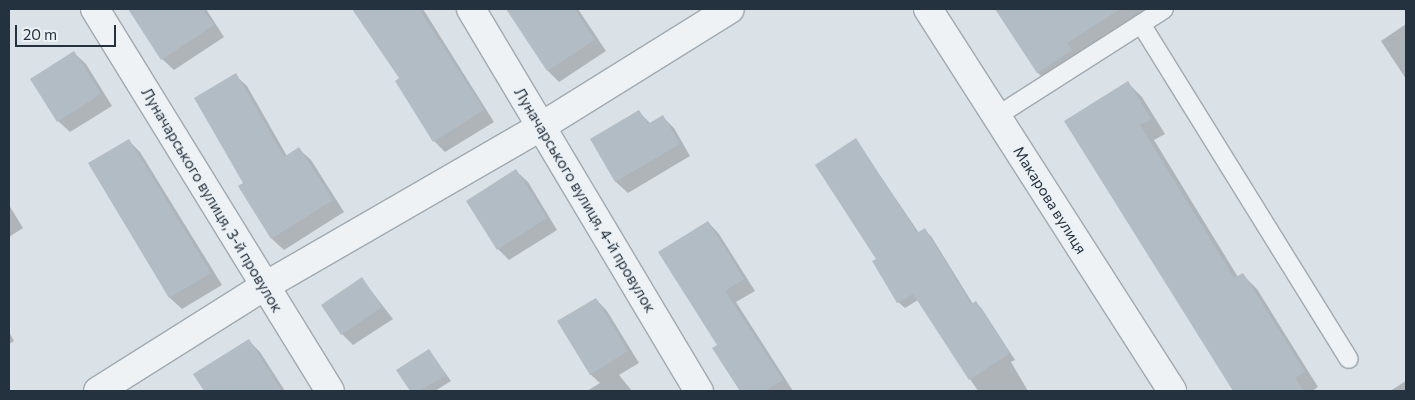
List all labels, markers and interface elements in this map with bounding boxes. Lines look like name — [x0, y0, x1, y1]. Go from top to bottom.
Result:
scale bar — [18, 15, 119, 47]
text: 20 m — [23, 25, 57, 43]
street label: Луначарського вулиця, 3-й провулок — [138, 84, 286, 316]
street label: Луначарського вулиця, 4-й провулок — [511, 84, 659, 316]
street label: Макарова вулиця — [1010, 143, 1090, 257]

